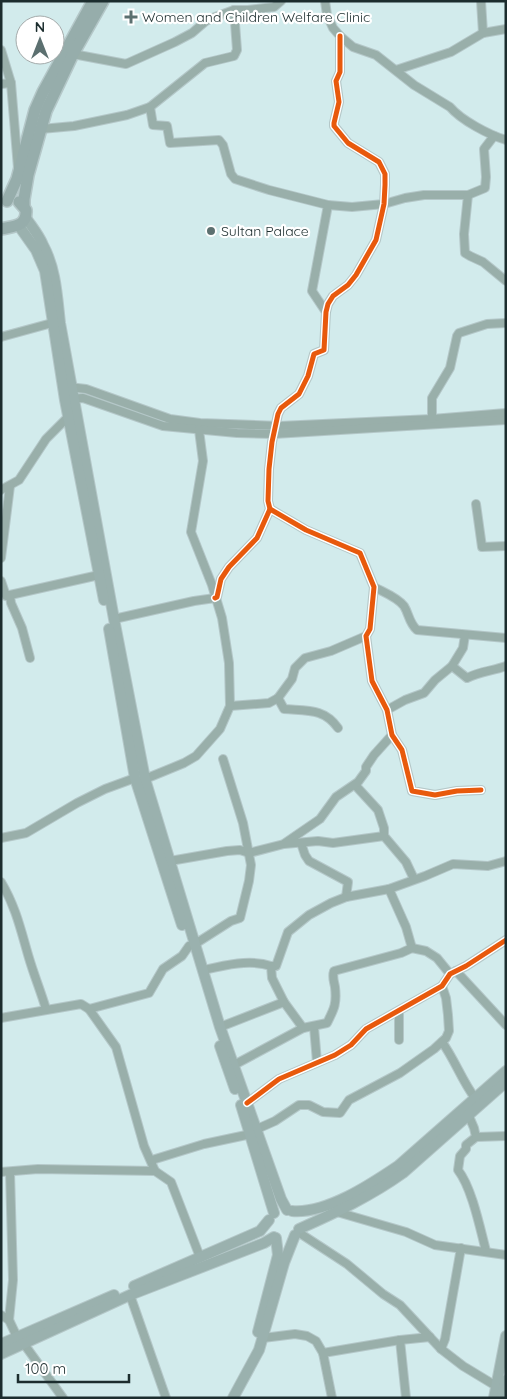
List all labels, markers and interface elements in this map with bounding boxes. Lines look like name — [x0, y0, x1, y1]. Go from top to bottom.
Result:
place label: Women and Children Welfare Clinic — [142, 8, 370, 26]
marker: Women and Children Welfare Clinic — [124, 10, 138, 24]
north arrow — [15, 15, 65, 65]
text: N — [35, 18, 45, 36]
place label: Sultan Palace — [221, 222, 309, 240]
marker: Sultan Palace — [205, 225, 217, 237]
scale bar — [18, 1352, 129, 1384]
text: 100 m — [25, 1359, 66, 1378]

